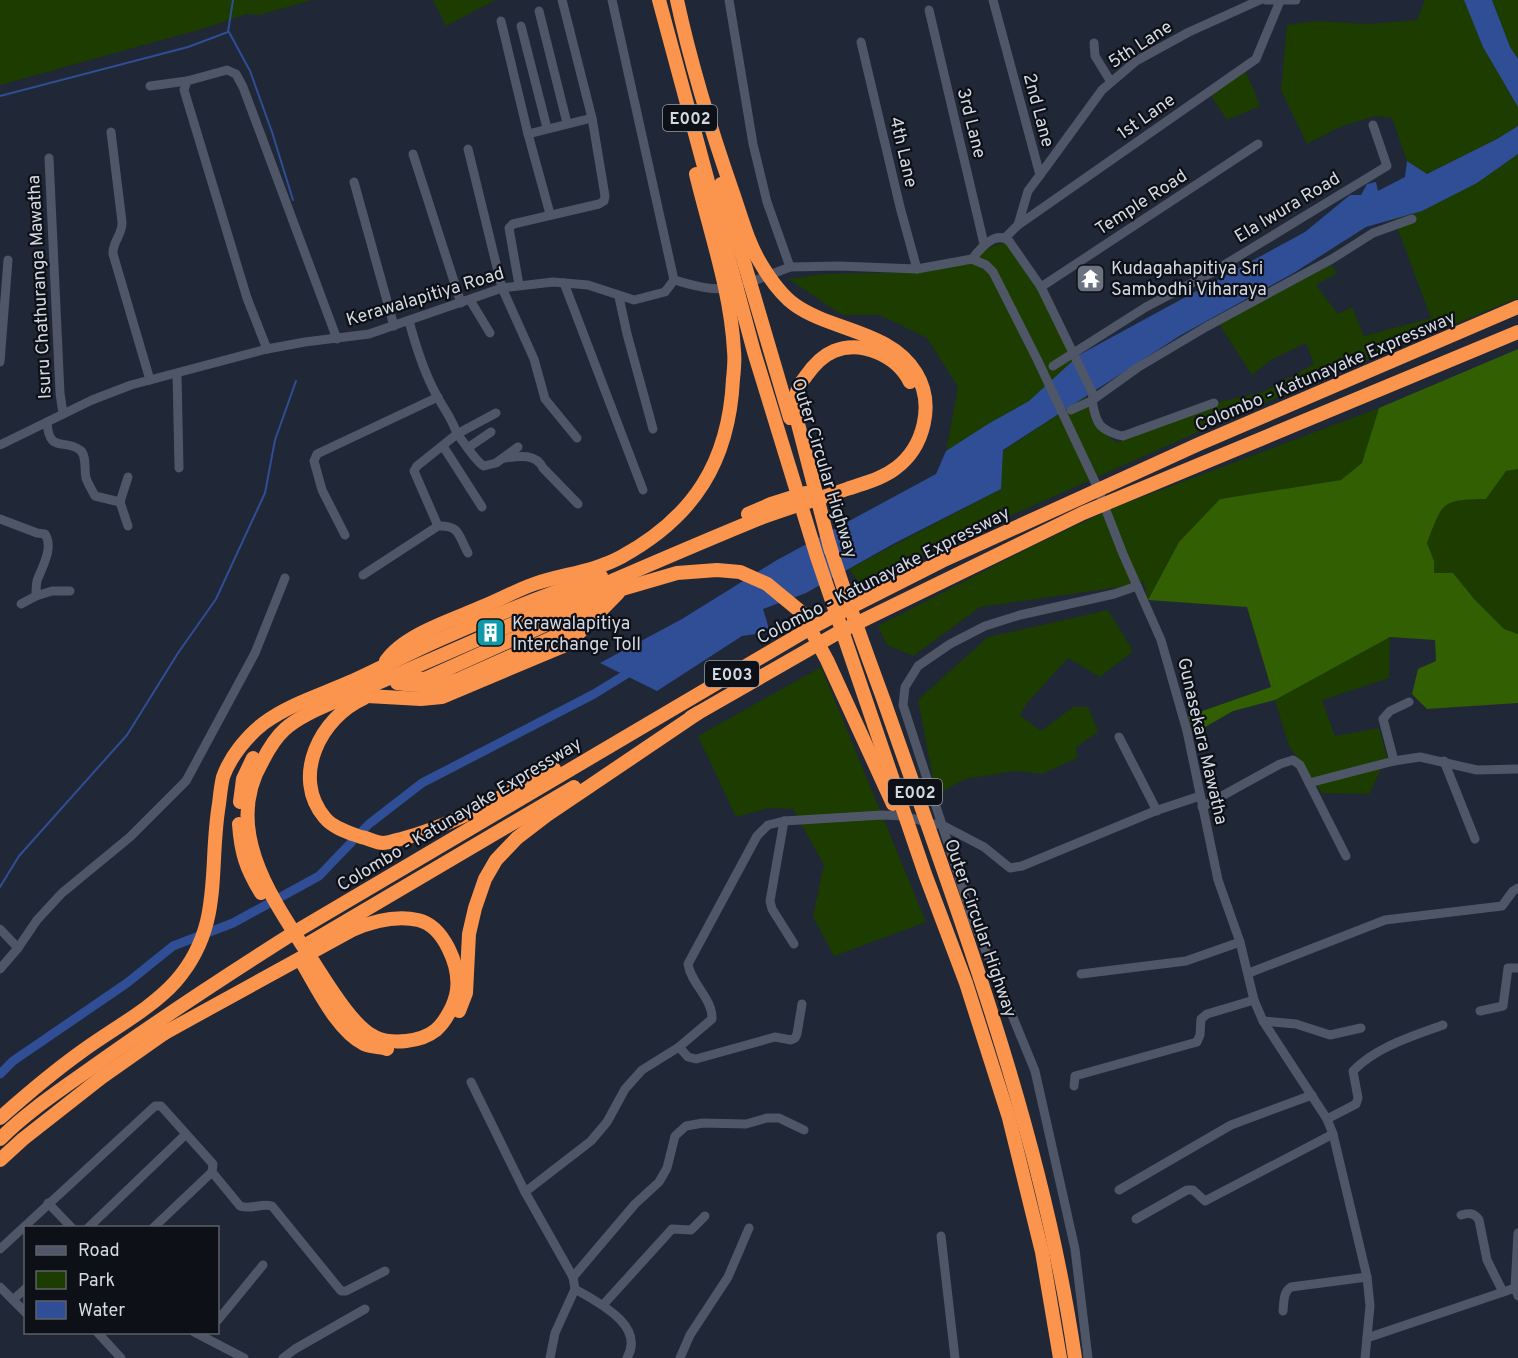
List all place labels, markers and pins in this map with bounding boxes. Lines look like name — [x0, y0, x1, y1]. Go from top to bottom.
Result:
place label: Kudagahapitiya Sri Sambodhi Viharaya — [1111, 258, 1267, 302]
temple icon: Kudagahapitiya Sri Sambodhi Viharaya — [1074, 262, 1106, 294]
place label: Kerawalapitiya Interchange Toll — [512, 613, 641, 657]
building icon: Kerawalapitiya Interchange Toll — [475, 617, 507, 649]

